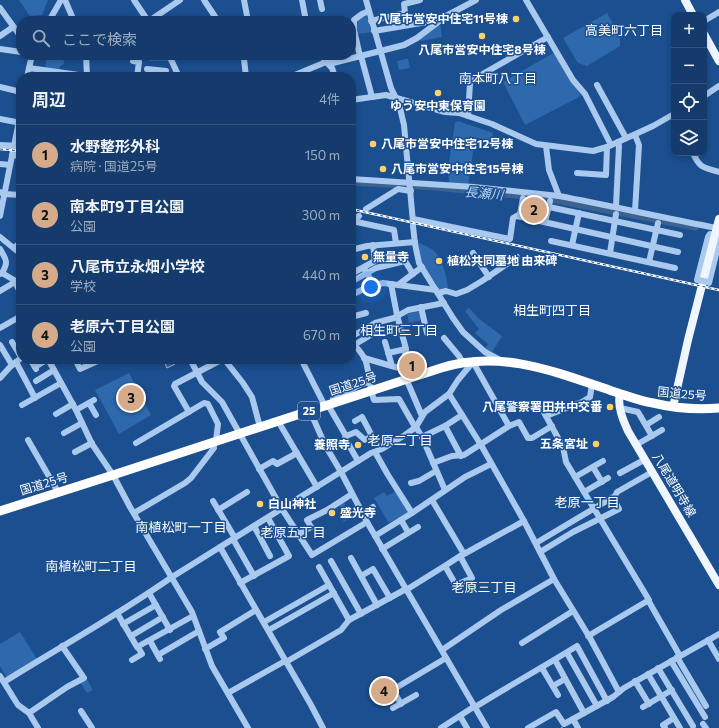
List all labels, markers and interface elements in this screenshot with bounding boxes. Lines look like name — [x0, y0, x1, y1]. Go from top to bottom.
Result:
place label: 八尾市営安中住宅11号棟 — [377, 11, 508, 25]
map controls — [671, 12, 707, 156]
button: + — [671, 12, 707, 48]
marker: 八尾市営安中住宅11号棟 — [511, 14, 521, 24]
search box — [16, 16, 356, 60]
district label: 高美町六丁目 — [585, 22, 663, 38]
icon: search — [30, 27, 52, 49]
text: ここで検索 — [62, 30, 137, 48]
marker: 八尾市営安中住宅8号棟 — [477, 31, 487, 41]
place label: 八尾市営安中住宅8号棟 — [418, 42, 546, 56]
button: − — [671, 48, 707, 84]
district label: 南本町八丁目 — [459, 70, 537, 86]
button: locate — [671, 84, 707, 120]
marker: ゆう安中東保育園 — [433, 88, 443, 98]
text: 周辺 — [32, 89, 66, 110]
text: 4件 — [319, 91, 340, 107]
place label: ゆう安中東保育園 — [390, 98, 486, 112]
button: layers — [671, 120, 707, 156]
place label: 八尾市営安中住宅12号棟 — [381, 136, 513, 150]
text: 水野整形外科 — [70, 137, 160, 155]
marker: 八尾市営安中住宅12号棟 — [368, 139, 378, 149]
text: 1 — [42, 147, 48, 163]
text: 150 m — [305, 147, 340, 163]
text: 病院 · 国道25号 — [70, 158, 158, 174]
place label: 八尾市営安中住宅15号棟 — [391, 161, 523, 175]
marker: 八尾市営安中住宅15号棟 — [378, 164, 388, 174]
water label: 長瀬川 — [464, 183, 506, 203]
pin: 2 — [521, 195, 547, 225]
text: 南本町9丁目公園 — [70, 197, 184, 215]
text: 2 — [41, 207, 49, 223]
text: 300 m — [302, 207, 340, 223]
text: 公園 — [70, 218, 96, 234]
place label: 無量寺 — [373, 249, 409, 263]
marker: 無量寺 — [360, 252, 370, 262]
place label: 植松共同墓地 由来碑 — [447, 253, 557, 267]
marker: 植松共同墓地 由来碑 — [434, 256, 444, 266]
text: 八尾市立永畑小学校 — [70, 257, 205, 275]
text: 3 — [41, 267, 49, 283]
text: 440 m — [302, 267, 340, 283]
your location — [361, 277, 381, 297]
text: 学校 — [70, 278, 96, 294]
district label: 相生町四丁目 — [513, 302, 591, 318]
text: 老原六丁目公園 — [70, 317, 175, 335]
district label: 相生町三丁目 — [360, 322, 438, 338]
text: 4 — [41, 327, 49, 343]
text: 670 m — [303, 327, 340, 343]
text: 公園 — [70, 338, 96, 354]
pin: 1 — [399, 351, 425, 381]
street label: 国道25号 — [327, 369, 378, 397]
pin: 3 — [118, 383, 144, 413]
street label: 国道25号 — [657, 384, 707, 402]
place label: 八尾警察署田井中交番 — [482, 399, 603, 413]
road number: 25 — [298, 402, 320, 420]
marker: 八尾警察署田井中交番 — [605, 402, 615, 412]
district label: 老原二丁目 — [367, 432, 433, 448]
place label: 五条宮址 — [540, 436, 588, 450]
place label: 養照寺 — [314, 437, 350, 451]
marker: 五条宮址 — [591, 439, 601, 449]
marker: 養照寺 — [353, 440, 363, 450]
street label: 八尾道明寺線 — [650, 450, 699, 519]
street label: 国道25号 — [18, 469, 69, 497]
district label: 老原一丁目 — [554, 494, 620, 510]
place label: 白山神社 — [268, 496, 316, 510]
marker: 白山神社 — [255, 499, 265, 509]
place label: 盛光寺 — [340, 505, 376, 519]
marker: 盛光寺 — [327, 508, 337, 518]
district label: 南植松町一丁目 — [135, 519, 227, 535]
district label: 老原五丁目 — [260, 524, 326, 540]
district label: 南植松町二丁目 — [45, 558, 137, 574]
district label: 老原三丁目 — [451, 579, 517, 595]
pin: 4 — [371, 676, 397, 706]

